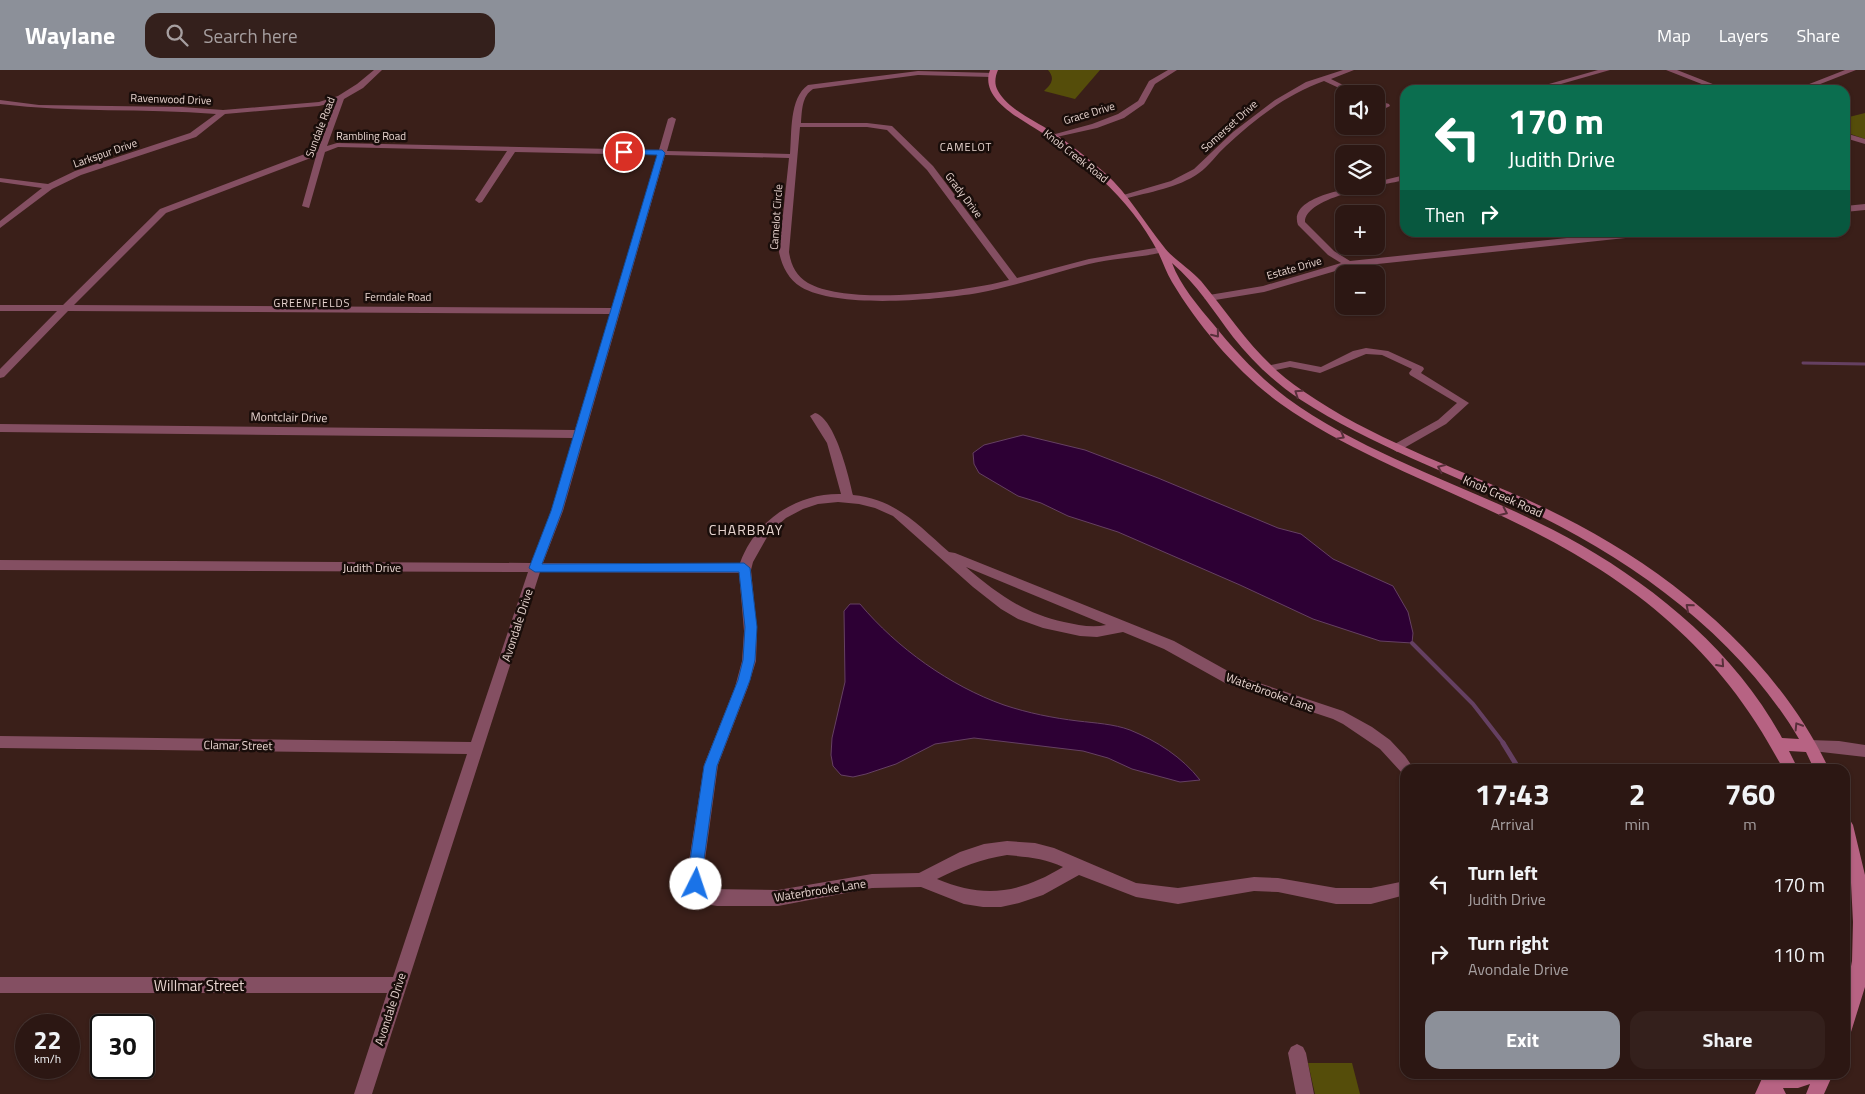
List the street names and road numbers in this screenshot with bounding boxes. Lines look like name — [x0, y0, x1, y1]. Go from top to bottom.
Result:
street label: Ravenwood Drive — [130, 90, 212, 108]
street label: Sundale Road — [301, 94, 339, 159]
street label: Somerset Drive — [1197, 96, 1261, 156]
street label: Grace Drive — [1061, 97, 1117, 128]
street label: Knob Creek Road — [1040, 126, 1112, 187]
street label: Rambling Road — [336, 128, 406, 144]
street label: Larkspur Drive — [71, 134, 140, 171]
street label: Grady Drive — [941, 169, 987, 222]
street label: Camelot Circle — [766, 183, 786, 250]
street label: Estate Drive — [1265, 252, 1324, 283]
street label: Ferndale Road — [365, 289, 431, 305]
street label: Montclair Drive — [251, 407, 327, 427]
street label: Knob Creek Road — [1460, 470, 1546, 522]
street label: Judith Drive — [343, 558, 401, 577]
street label: Avondale Drive — [496, 586, 538, 664]
street label: Waterbrooke Lane — [1223, 667, 1317, 717]
street label: Clamar Street — [203, 735, 273, 755]
street label: Waterbrooke Lane — [773, 873, 867, 907]
street label: Avondale Drive — [369, 970, 411, 1048]
street label: Willmar Street — [154, 974, 245, 997]

